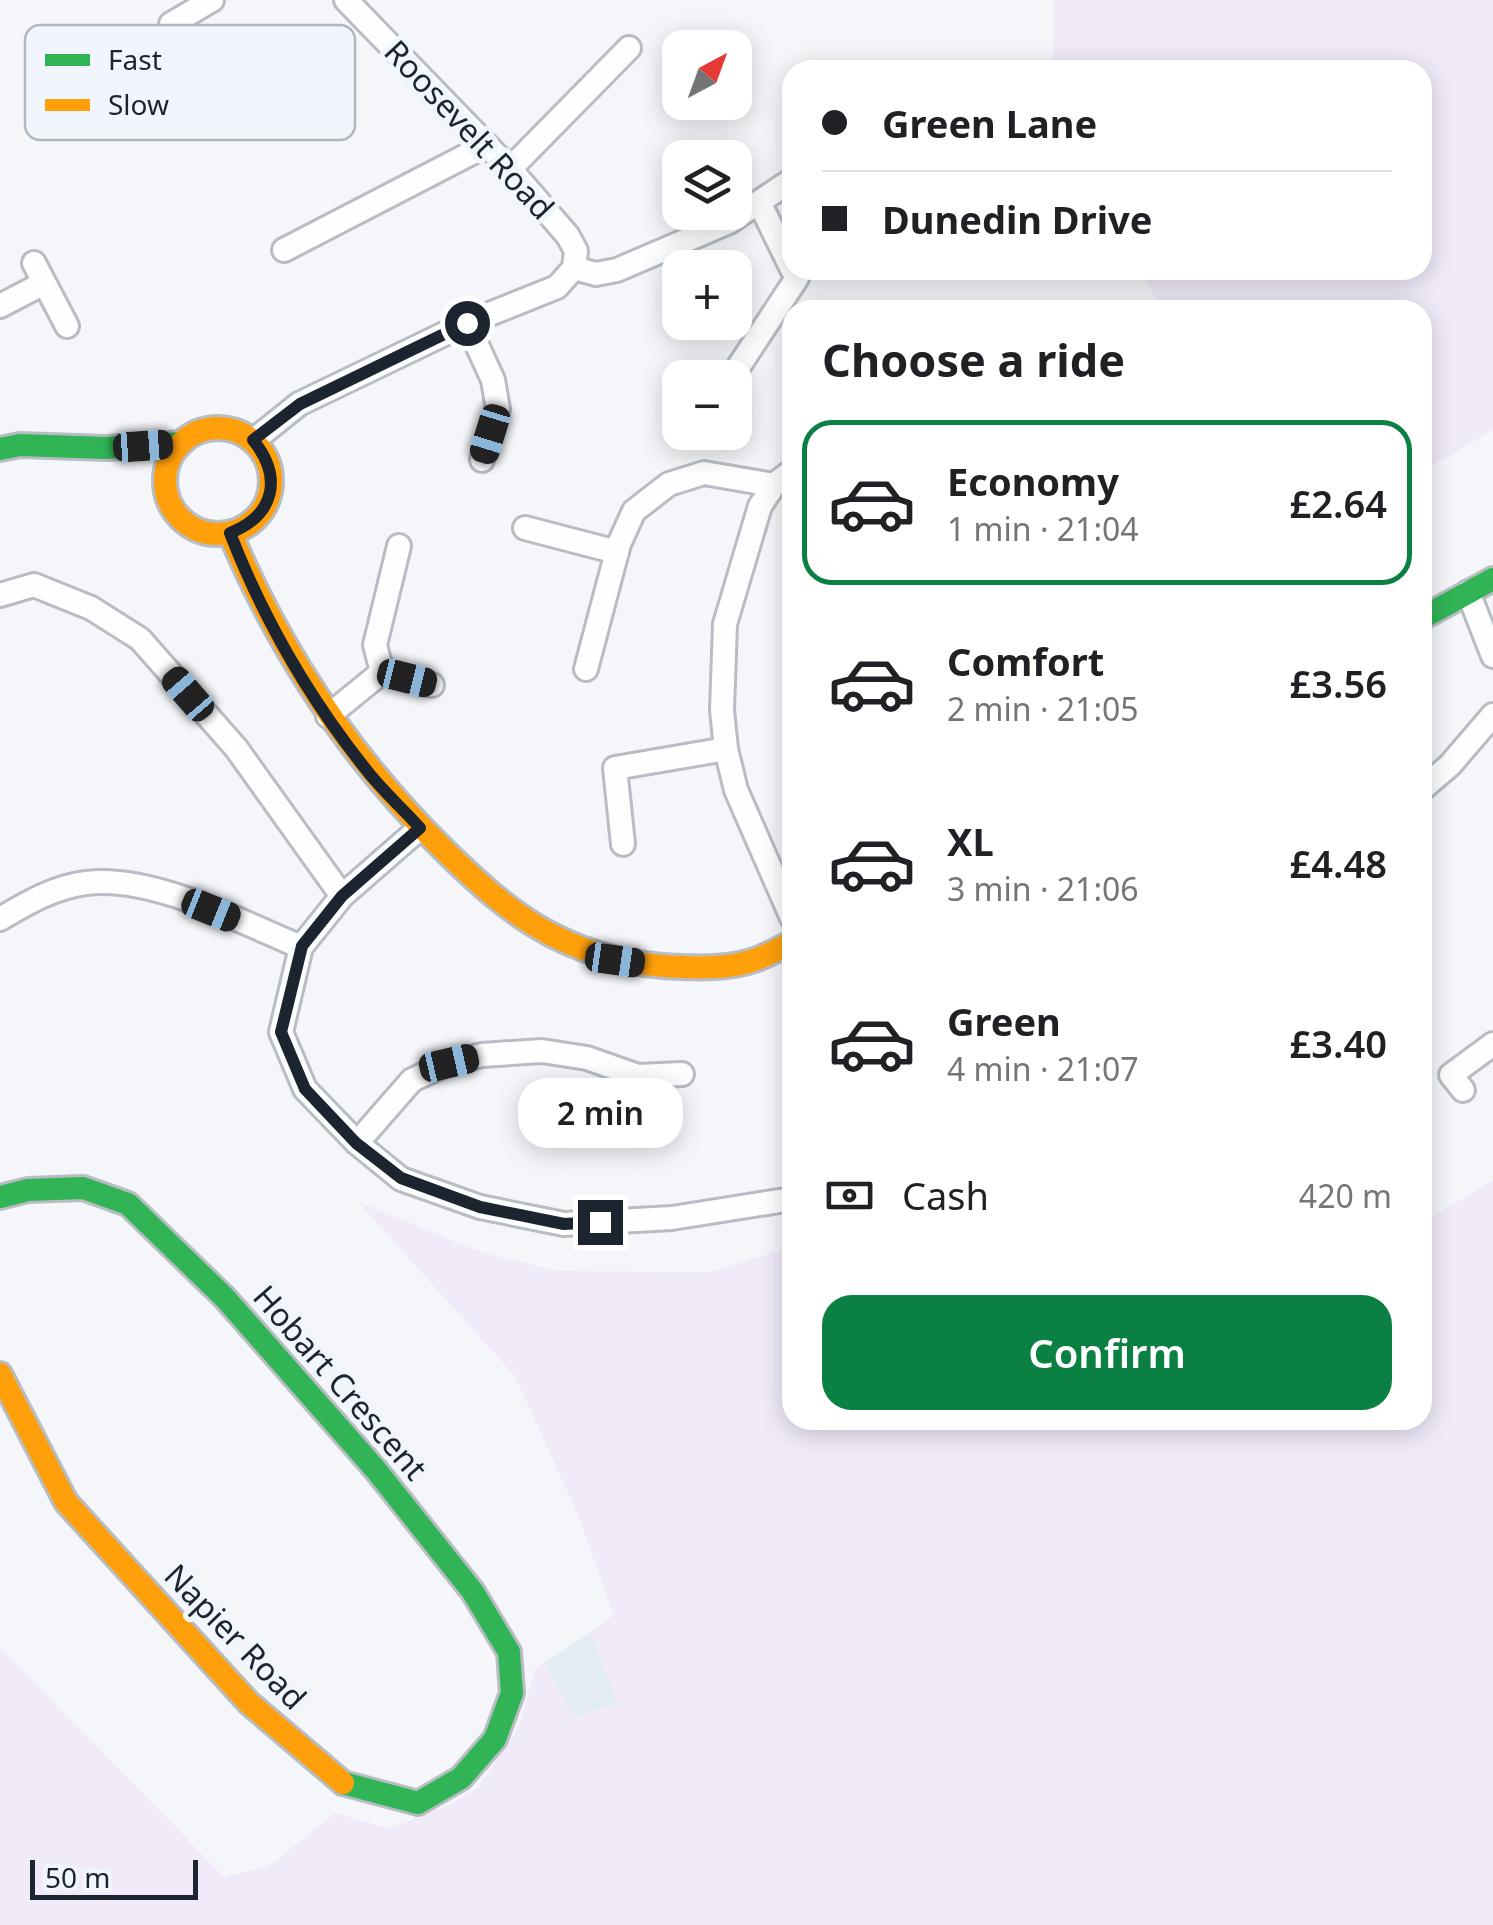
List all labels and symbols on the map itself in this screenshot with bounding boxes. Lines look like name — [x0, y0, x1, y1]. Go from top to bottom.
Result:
legend — [25, 25, 355, 140]
street label: Roosevelt Road — [376, 30, 564, 228]
north arrow — [662, 30, 752, 120]
text: Fast — [108, 40, 162, 78]
text: Slow — [108, 85, 169, 123]
route start — [445, 301, 490, 346]
car — [467, 401, 513, 467]
car — [112, 429, 174, 463]
car — [374, 656, 440, 700]
car — [157, 662, 219, 726]
car — [178, 885, 244, 935]
car — [583, 941, 647, 979]
car — [416, 1042, 482, 1084]
callout: 2 min — [518, 1077, 682, 1147]
route end — [578, 1200, 623, 1245]
street label: Hobart Crescent — [244, 1276, 438, 1488]
street label: Napier Road — [156, 1554, 316, 1718]
scale bar — [30, 1855, 198, 1900]

